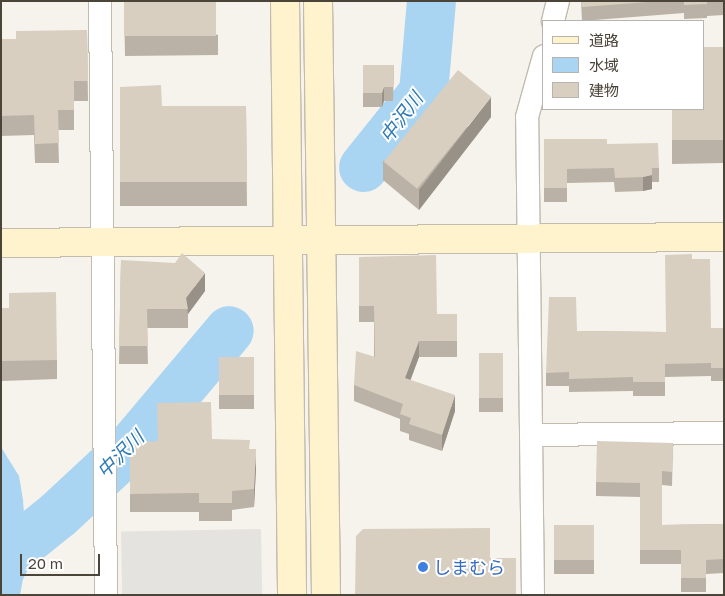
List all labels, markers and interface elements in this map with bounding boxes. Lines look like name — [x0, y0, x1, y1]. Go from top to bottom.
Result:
legend — [542, 20, 705, 110]
text: 道路 — [589, 31, 619, 49]
text: 水域 — [589, 56, 619, 74]
text: 建物 — [589, 81, 619, 99]
water label: 中沢川 — [375, 87, 427, 147]
water label: 中沢川 — [92, 426, 148, 482]
scale bar — [22, 544, 102, 576]
text: 20 m — [28, 554, 63, 572]
place label: しまむら — [433, 556, 505, 578]
marker: しまむら — [417, 561, 429, 573]

